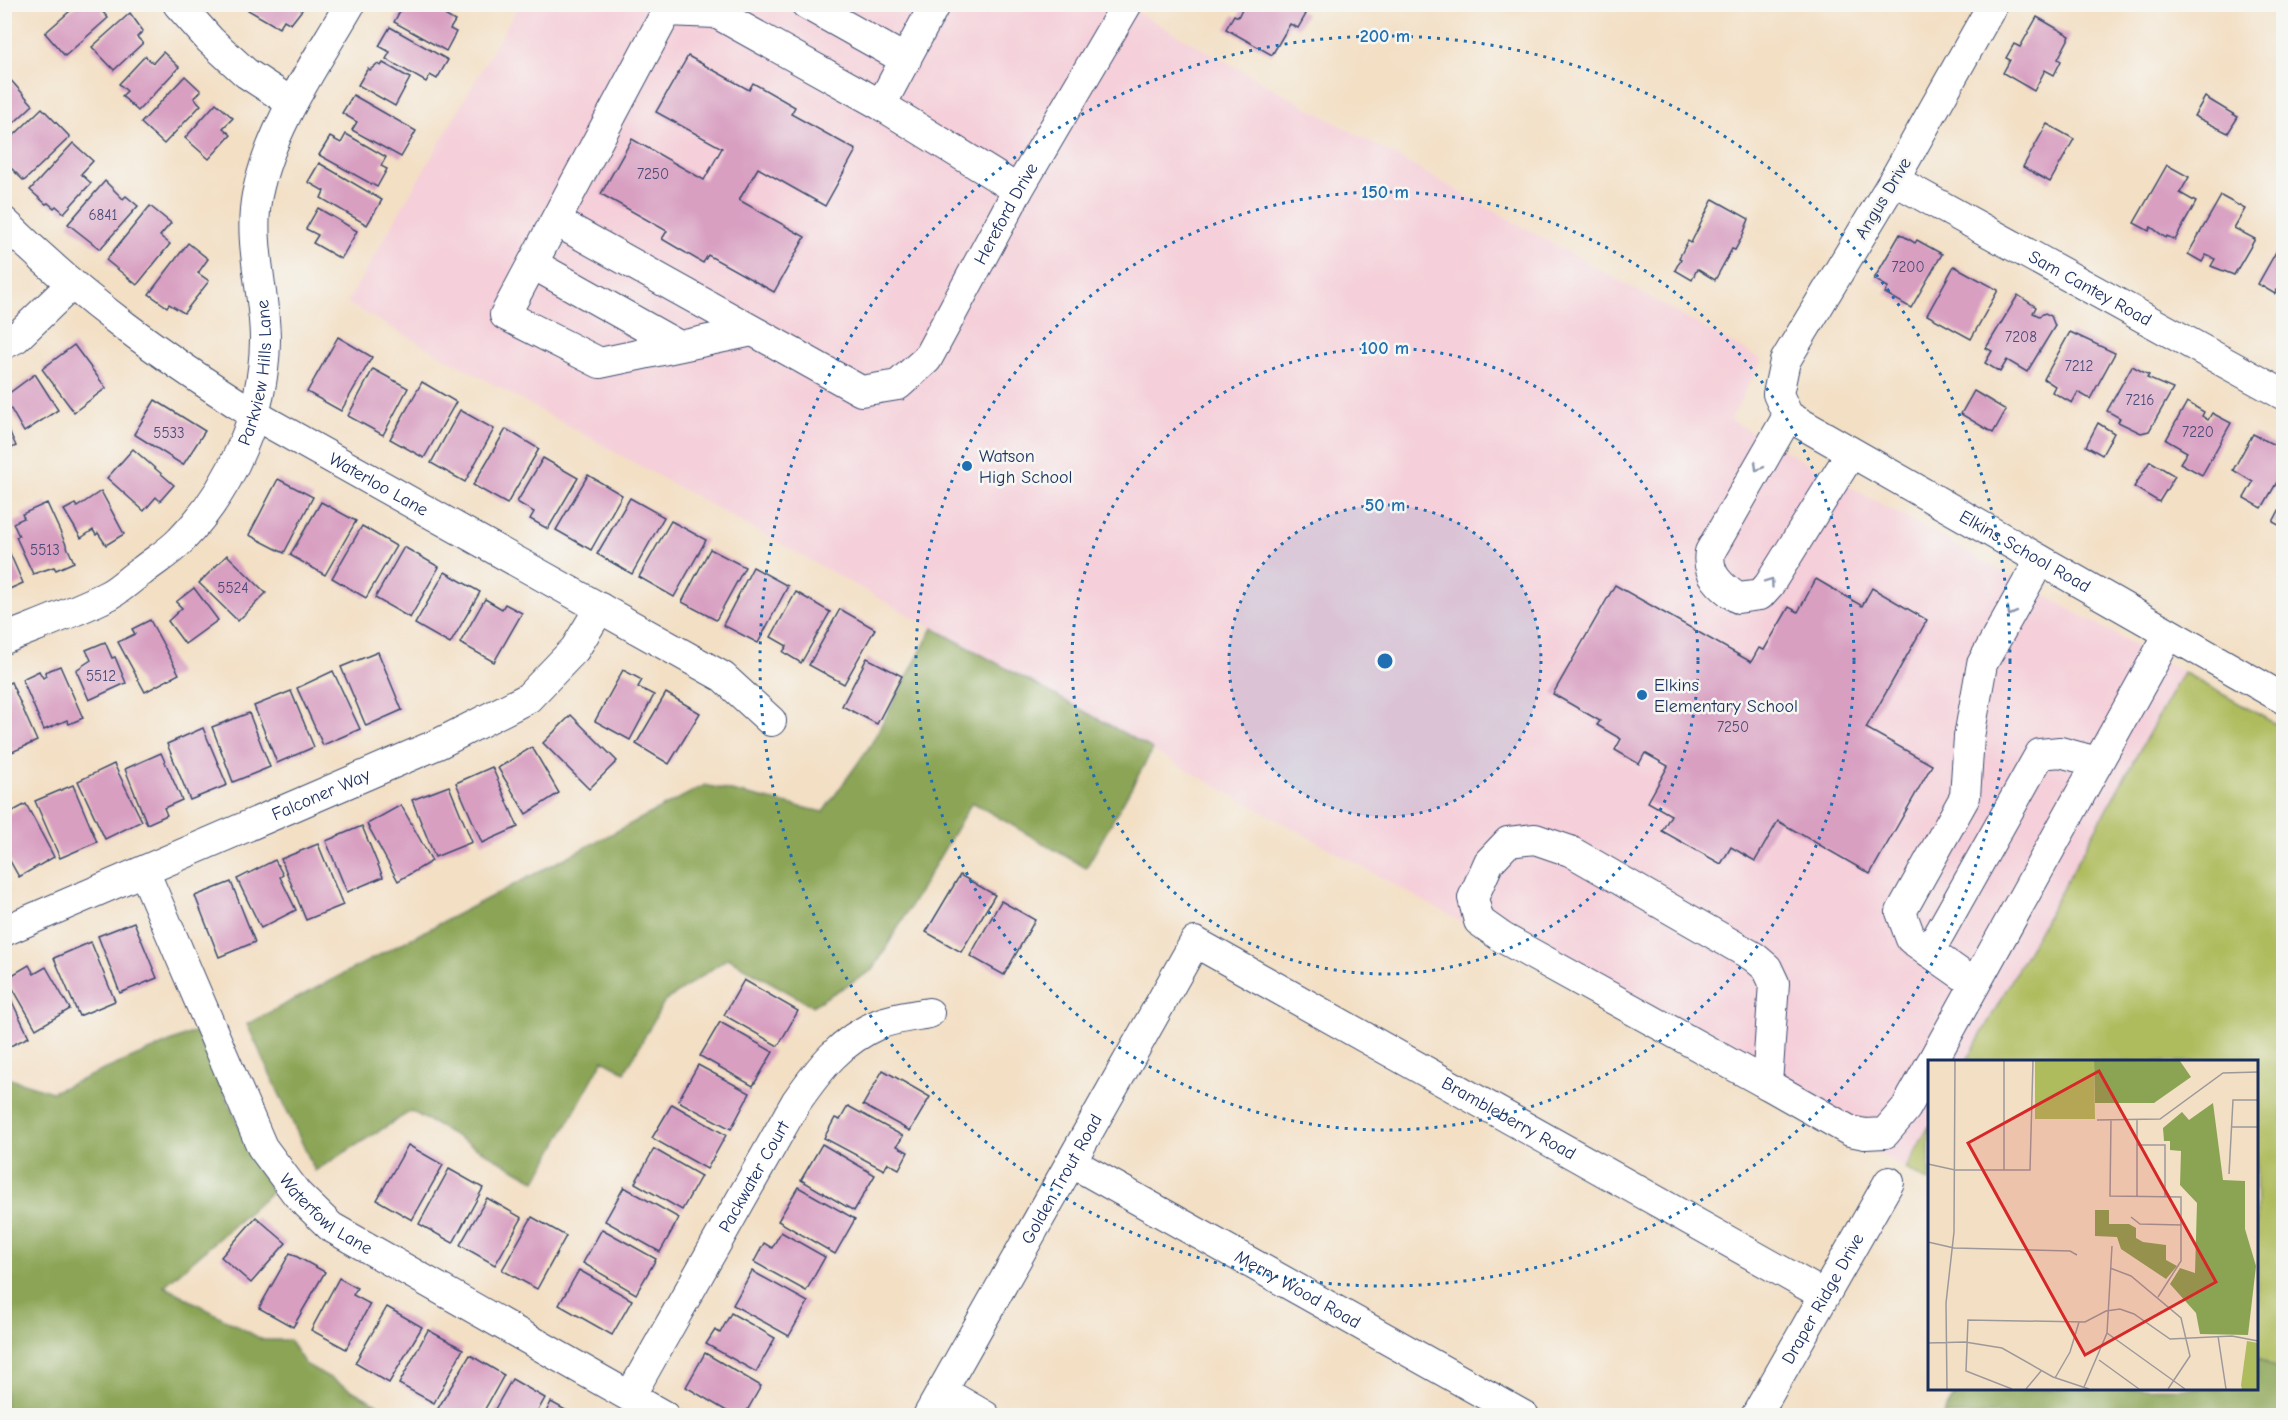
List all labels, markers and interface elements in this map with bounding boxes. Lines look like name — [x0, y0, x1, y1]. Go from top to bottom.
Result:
text: 200 m — [1360, 26, 1410, 47]
street label: Angus Drive — [1851, 154, 1916, 243]
street label: Hereford Drive — [970, 159, 1043, 268]
house number: 7250 — [637, 165, 669, 183]
text: 150 m — [1361, 182, 1409, 203]
house number: 6841 — [88, 206, 118, 224]
street label: Sam Cantey Road — [2025, 246, 2155, 331]
house number: 7200 — [1891, 258, 1925, 276]
street label: Parkview Hills Lane — [234, 299, 276, 448]
house number: 7208 — [2005, 328, 2037, 346]
text: 100 m — [1361, 338, 1409, 359]
house number: 7212 — [2065, 357, 2093, 375]
house number: 7216 — [2125, 391, 2155, 409]
house number: 7220 — [2182, 423, 2214, 441]
house number: 5533 — [153, 424, 185, 442]
place label: Watson High School — [979, 446, 1073, 488]
street label: Waterloo Lane — [325, 449, 432, 521]
marker: Watson High School — [960, 459, 974, 473]
one-way arrow — [1754, 461, 1765, 471]
text: 50 m — [1365, 495, 1405, 516]
street label: Elkins School Road — [1956, 506, 2094, 597]
house number: 5513 — [30, 541, 60, 559]
one-way arrow — [1763, 578, 1774, 589]
house number: 5524 — [217, 579, 249, 597]
one-way arrow — [2007, 605, 2018, 616]
centre of rings — [1375, 651, 1395, 671]
house number: 5512 — [86, 667, 116, 685]
place label: Elkins Elementary School — [1654, 675, 1798, 717]
marker: Elkins Elementary School — [1635, 688, 1649, 702]
house number: 7250 — [1717, 718, 1749, 736]
street label: Falconer Way — [269, 764, 374, 825]
inset map — [1928, 1060, 2258, 1390]
street label: Brambleberry Road — [1438, 1073, 1580, 1165]
street label: Golden Trout Road — [1017, 1111, 1107, 1248]
street label: Packwater Court — [715, 1117, 795, 1236]
street label: Waterfowl Lane — [274, 1170, 376, 1259]
street label: Draper Ridge Drive — [1778, 1230, 1869, 1368]
street label: Merry Wood Road — [1231, 1246, 1364, 1333]

